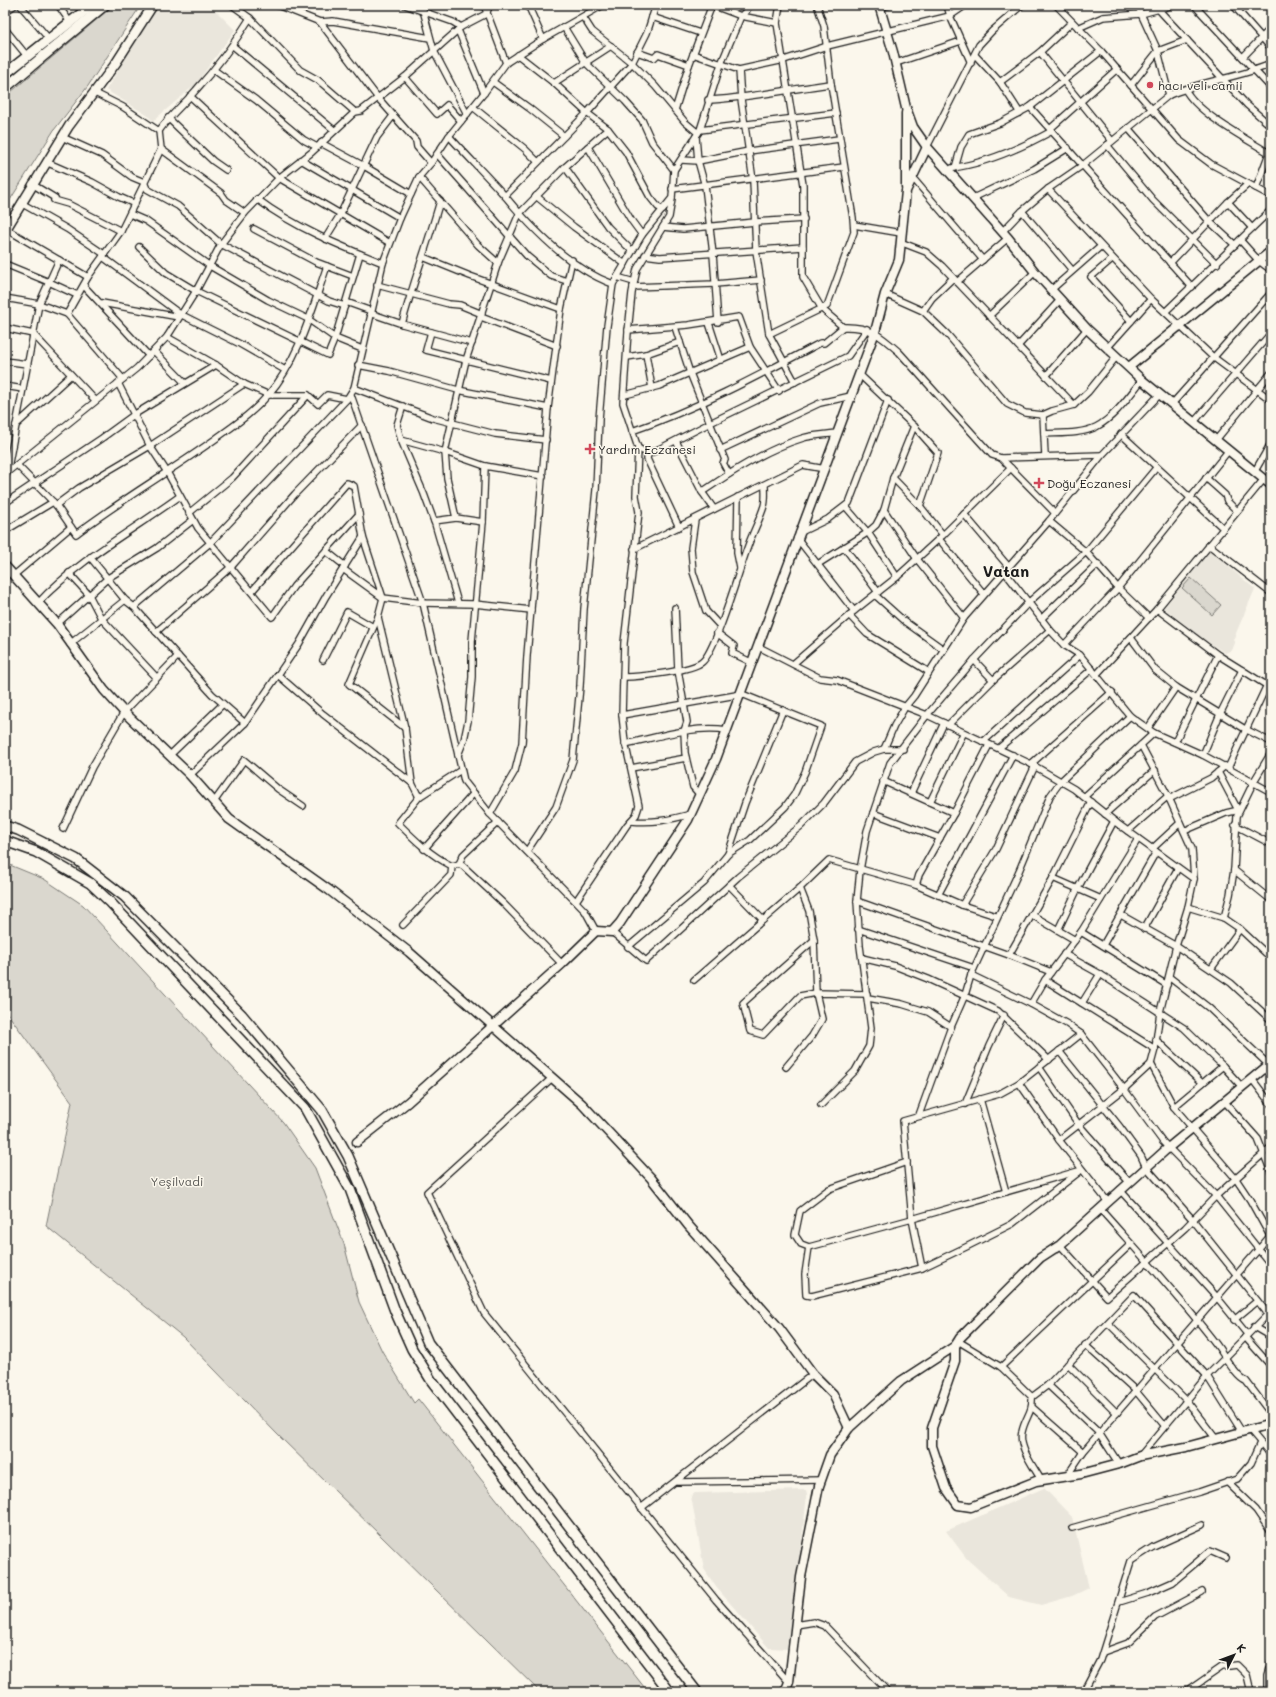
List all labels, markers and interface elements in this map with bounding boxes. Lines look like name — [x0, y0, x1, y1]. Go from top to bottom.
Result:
place label: hacı veli camii — [1158, 77, 1243, 93]
marker: hacı veli camii — [1145, 80, 1155, 90]
place label: Yardım Eczanesi — [598, 441, 696, 457]
marker: Yardım Eczanesi — [585, 444, 595, 454]
place label: Doğu Eczanesi — [1047, 475, 1131, 491]
marker: Doğu Eczanesi — [1034, 478, 1044, 488]
district label: Vatan — [983, 560, 1029, 581]
park label: Yeşilvadi — [151, 1173, 203, 1189]
north arrow — [1214, 1635, 1254, 1675]
text: K — [1234, 1640, 1250, 1656]

